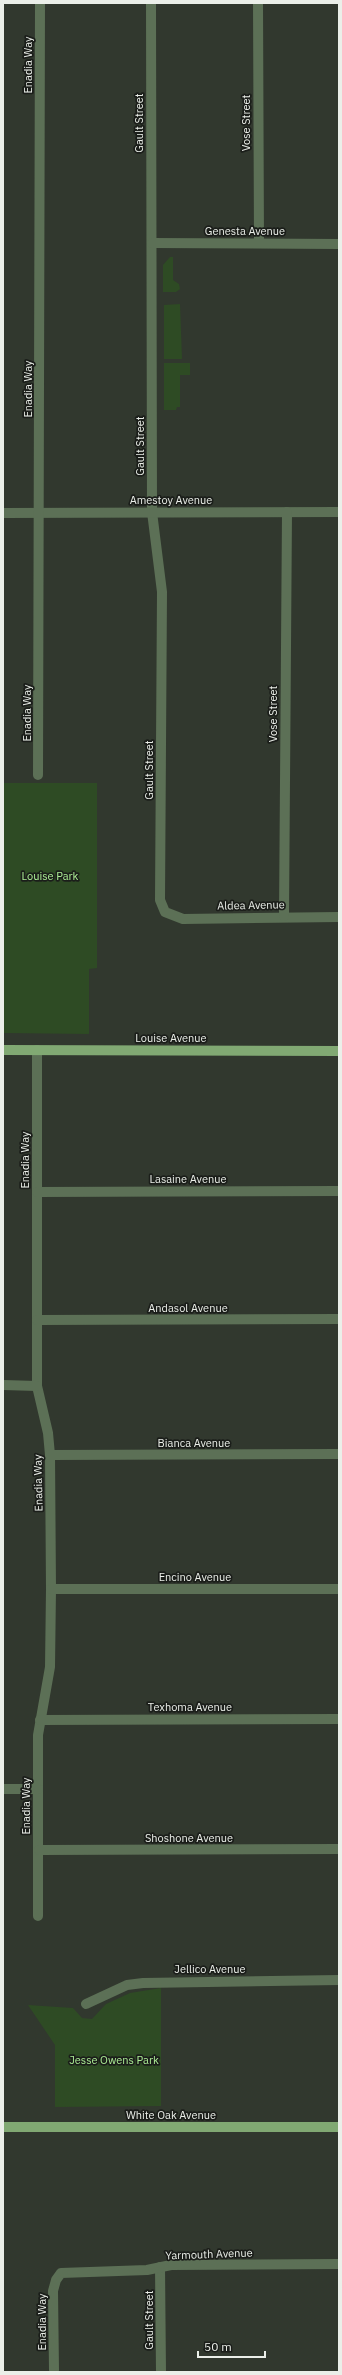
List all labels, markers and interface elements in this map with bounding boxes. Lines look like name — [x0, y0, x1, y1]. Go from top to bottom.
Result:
street label: Enadia Way — [21, 36, 35, 94]
street label: Gault Street — [132, 93, 146, 153]
street label: Vose Street — [239, 95, 253, 151]
street label: Genesta Avenue — [205, 224, 285, 238]
street label: Enadia Way — [21, 360, 35, 418]
street label: Gault Street — [133, 416, 147, 476]
street label: Amestoy Avenue — [130, 493, 212, 507]
street label: Enadia Way — [20, 684, 34, 742]
street label: Vose Street — [266, 686, 280, 742]
street label: Gault Street — [142, 740, 156, 800]
park label: Louise Park — [22, 869, 79, 883]
street label: Aldea Avenue — [217, 897, 285, 913]
street label: Louise Avenue — [135, 1031, 207, 1045]
street label: Enadia Way — [18, 1131, 32, 1189]
street label: Lasaine Avenue — [150, 1172, 226, 1186]
street label: Andasol Avenue — [148, 1301, 228, 1315]
street label: Bianca Avenue — [158, 1436, 230, 1450]
street label: Enadia Way — [30, 1454, 45, 1512]
street label: Encino Avenue — [159, 1570, 231, 1584]
street label: Texhoma Avenue — [148, 1700, 232, 1714]
street label: Enadia Way — [19, 1777, 33, 1835]
street label: Shoshone Avenue — [145, 1831, 233, 1845]
street label: Jellico Avenue — [174, 1962, 246, 1976]
park label: Jesse Owens Park — [69, 2053, 159, 2067]
street label: White Oak Avenue — [126, 2108, 216, 2122]
street label: Yarmouth Avenue — [165, 2245, 253, 2263]
street label: Gault Street — [142, 2290, 156, 2350]
street label: Enadia Way — [35, 2293, 49, 2351]
scale bar — [198, 2333, 265, 2359]
text: 50 m — [204, 2339, 232, 2354]

